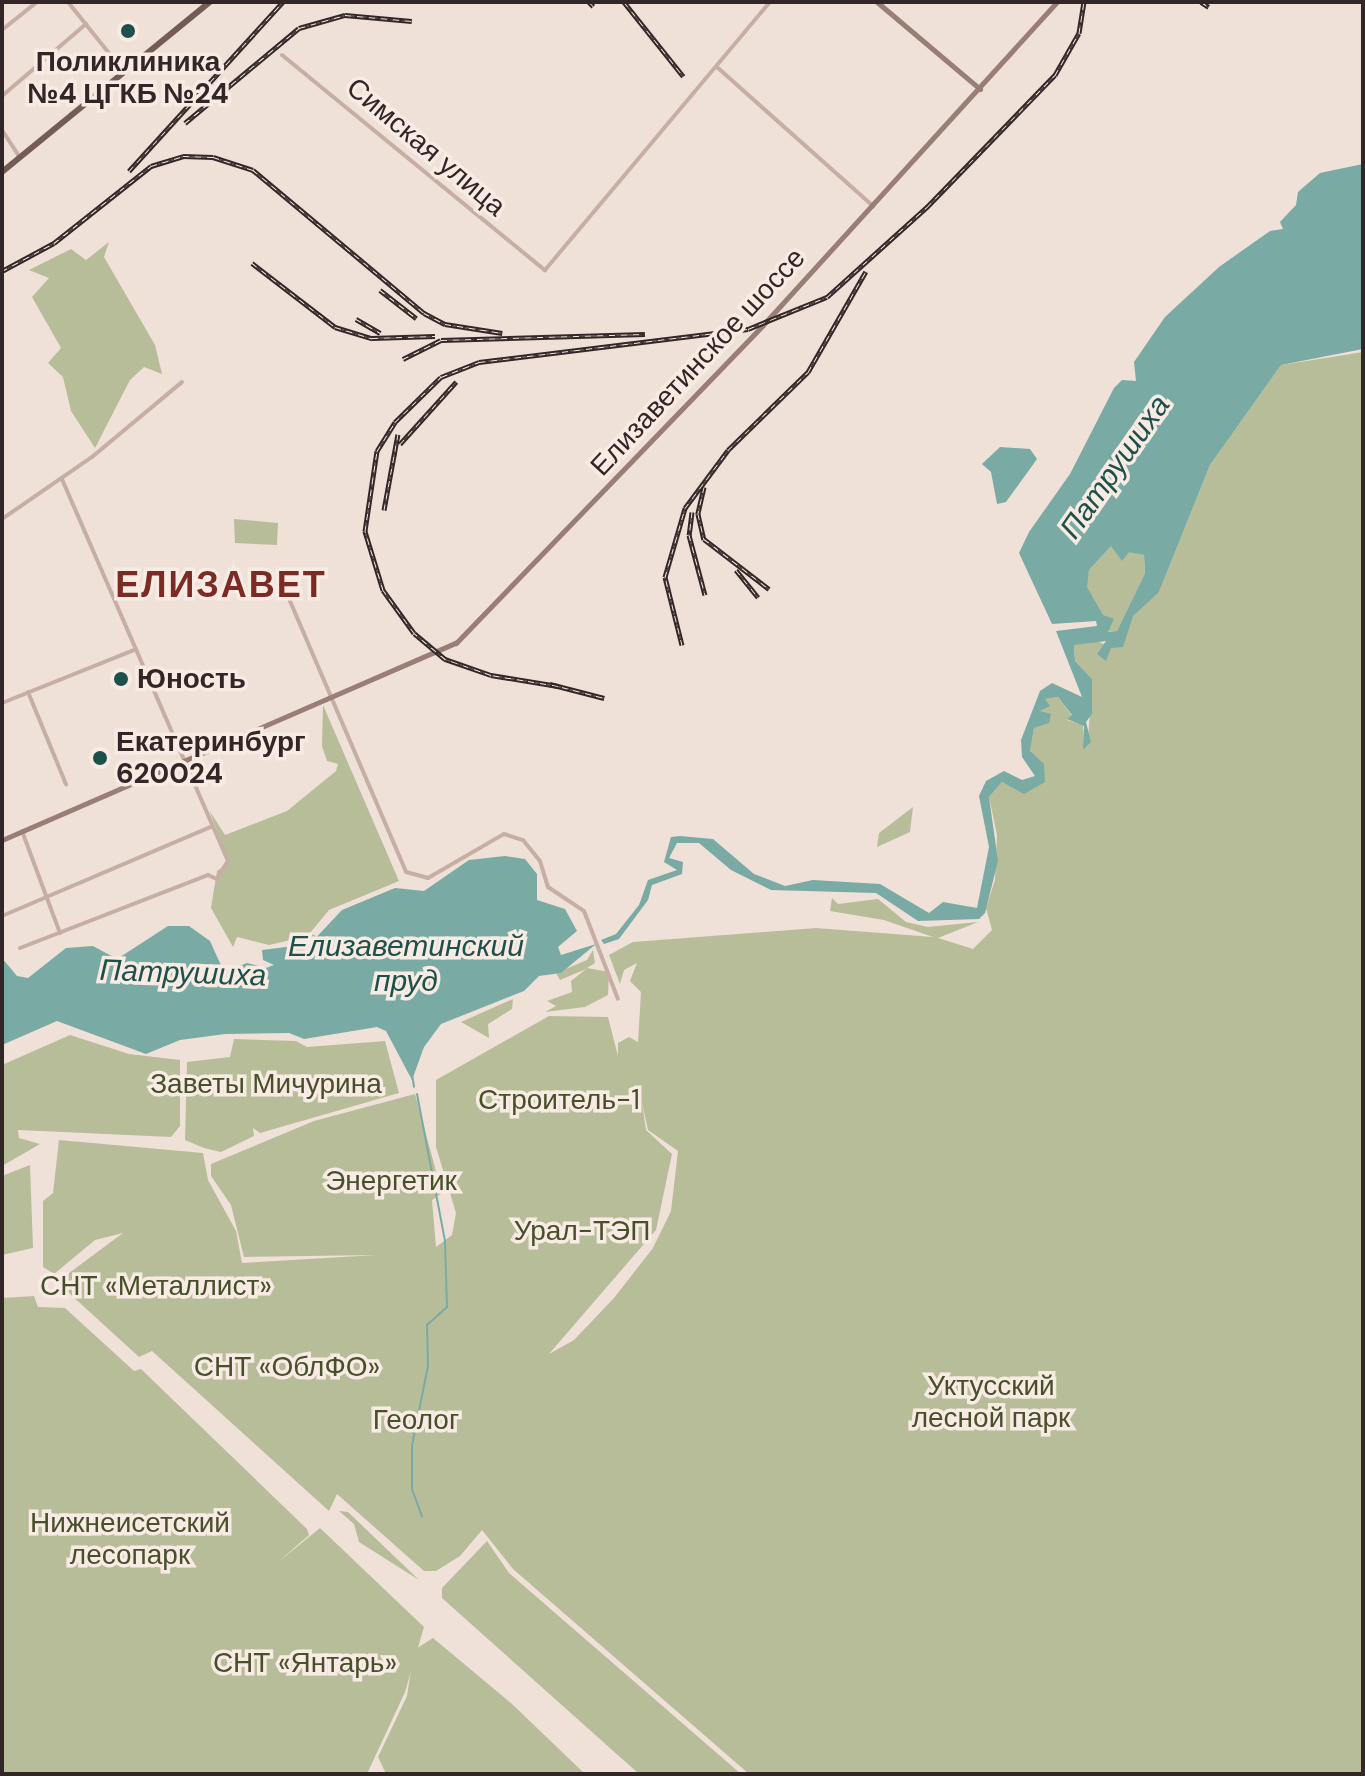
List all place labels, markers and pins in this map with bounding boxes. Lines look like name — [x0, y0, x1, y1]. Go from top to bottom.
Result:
marker: Поликлиника №4 ЦГКБ №24 — [117, 20, 139, 42]
place label: Поликлиника №4 ЦГКБ №24 — [27, 45, 229, 111]
place label: Юность — [137, 662, 246, 696]
marker: Юность — [112, 670, 130, 688]
place label: Екатеринбург 620024 — [116, 725, 306, 791]
marker: Екатеринбург 620024 — [91, 749, 109, 767]

